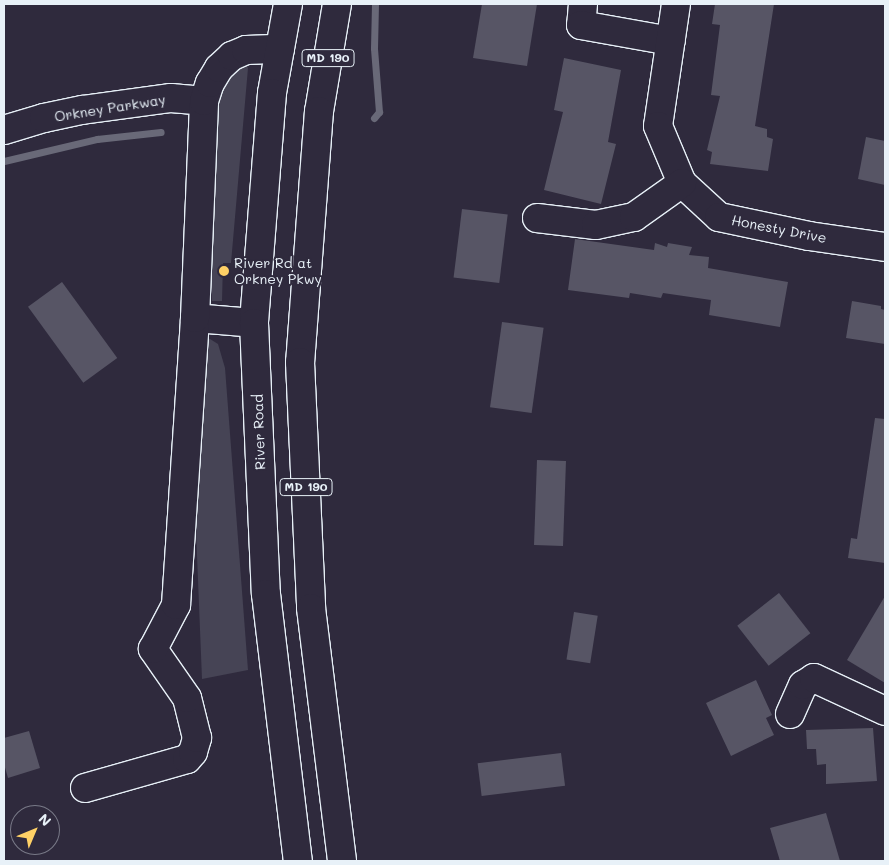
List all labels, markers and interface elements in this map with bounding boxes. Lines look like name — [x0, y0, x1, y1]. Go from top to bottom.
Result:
road number: MD 190 — [300, 48, 356, 68]
street label: Orkney Parkway — [53, 91, 167, 125]
street label: Honesty Drive — [730, 212, 828, 246]
place label: River Rd at Orkney Pkwy — [234, 255, 322, 288]
marker: River Rd at Orkney Pkwy — [218, 265, 230, 277]
street label: River Road — [249, 394, 269, 470]
road number: MD 190 — [278, 478, 334, 497]
north arrow — [10, 805, 60, 855]
text: N — [35, 809, 56, 830]

